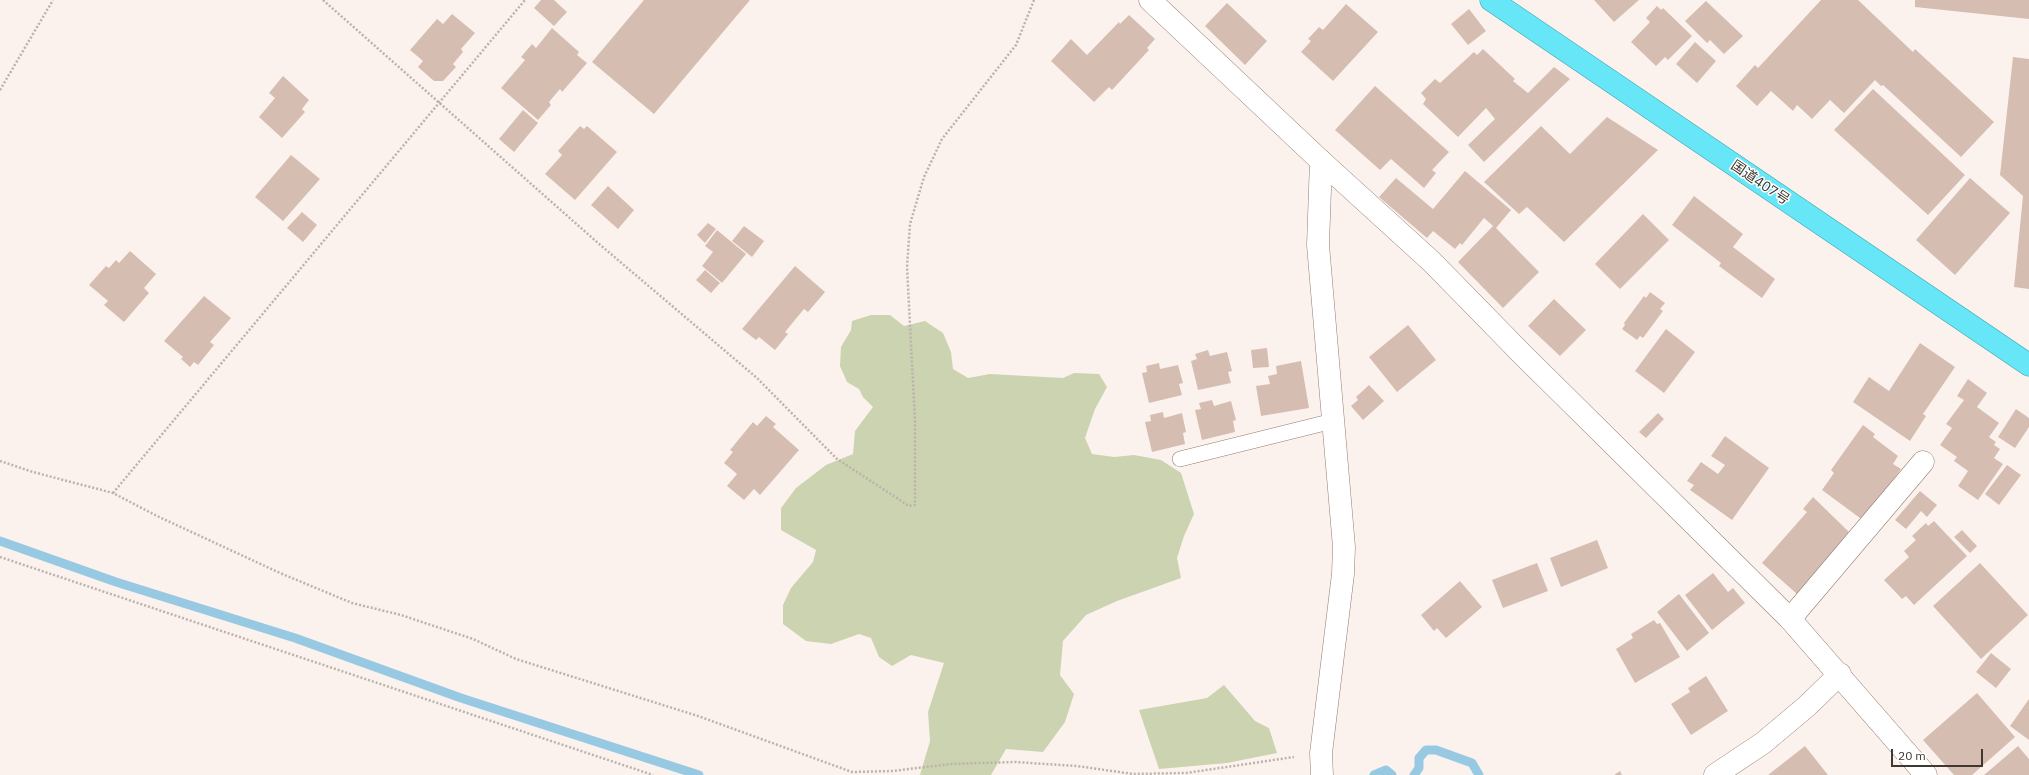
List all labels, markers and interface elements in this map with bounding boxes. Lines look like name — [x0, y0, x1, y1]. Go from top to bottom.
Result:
street label: 国道407号 — [1727, 157, 1793, 209]
scale bar — [1893, 741, 1985, 767]
text: 20 m — [1898, 748, 1926, 763]

